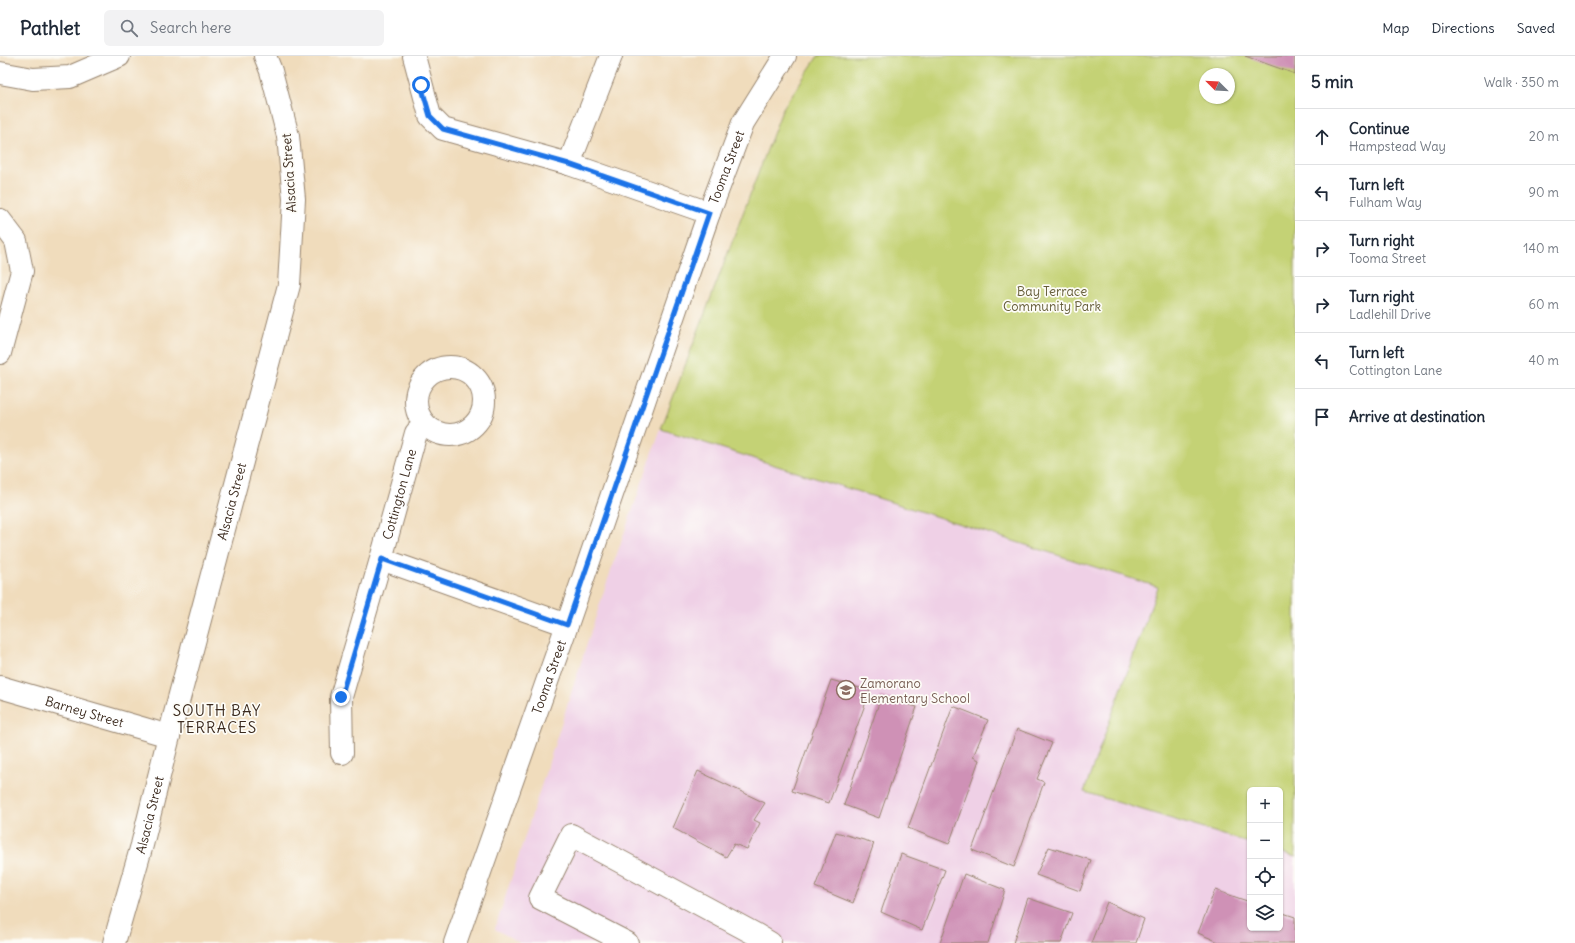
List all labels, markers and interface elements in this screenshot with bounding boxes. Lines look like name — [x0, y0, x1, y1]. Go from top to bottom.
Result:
search box — [104, 10, 384, 46]
text: Pathlet — [20, 16, 80, 40]
icon: search — [118, 17, 140, 39]
text: Search here — [150, 18, 231, 37]
text: Map — [1382, 19, 1409, 37]
text: Directions — [1431, 19, 1495, 37]
text: Saved — [1517, 19, 1555, 37]
north arrow — [1199, 68, 1235, 104]
text: 5 min — [1311, 71, 1353, 93]
text: Walk · 350 m — [1484, 74, 1559, 91]
route start — [412, 76, 430, 94]
text: Continue — [1349, 119, 1410, 138]
icon: ahead — [1311, 126, 1333, 148]
street label: Tooma Street — [705, 127, 748, 206]
text: 20 m — [1529, 128, 1559, 145]
street label: Alsacia Street — [278, 132, 300, 213]
text: Hampstead Way — [1349, 138, 1446, 155]
text: Turn left — [1349, 175, 1404, 194]
icon: left — [1311, 182, 1333, 204]
text: 90 m — [1528, 184, 1559, 201]
text: Fulham Way — [1349, 194, 1422, 211]
text: Turn right — [1349, 231, 1414, 250]
icon: right — [1311, 238, 1333, 260]
text: 140 m — [1523, 240, 1559, 257]
text: Tooma Street — [1349, 250, 1426, 267]
park label: Bay Terrace Community Park — [1003, 283, 1101, 315]
text: Turn right — [1349, 287, 1414, 306]
icon: right — [1311, 294, 1333, 316]
text: 60 m — [1528, 296, 1559, 313]
text: Ladlehill Drive — [1349, 306, 1431, 323]
text: Turn left — [1349, 343, 1404, 362]
icon: left — [1311, 350, 1333, 372]
text: 40 m — [1528, 352, 1559, 369]
text: Cottington Lane — [1349, 362, 1442, 379]
icon: arrive — [1311, 406, 1333, 428]
text: Arrive at destination — [1349, 407, 1485, 426]
street label: Cottington Lane — [378, 447, 420, 541]
street label: Alsacia Street — [213, 460, 250, 542]
street label: Tooma Street — [528, 637, 570, 716]
place label: Zamorano Elementary School — [860, 675, 970, 707]
school or university icon: Zamorano Elementary School — [835, 679, 857, 701]
route end — [332, 688, 350, 706]
street label: Barney Street — [43, 692, 126, 731]
district label: SOUTH BAY TERRACES — [173, 701, 261, 737]
street label: Alsacia Street — [131, 774, 167, 856]
map controls — [1247, 787, 1283, 931]
button: + — [1247, 787, 1283, 823]
button: − — [1247, 823, 1283, 859]
button: locate — [1247, 859, 1283, 895]
button: layers — [1247, 895, 1283, 931]

